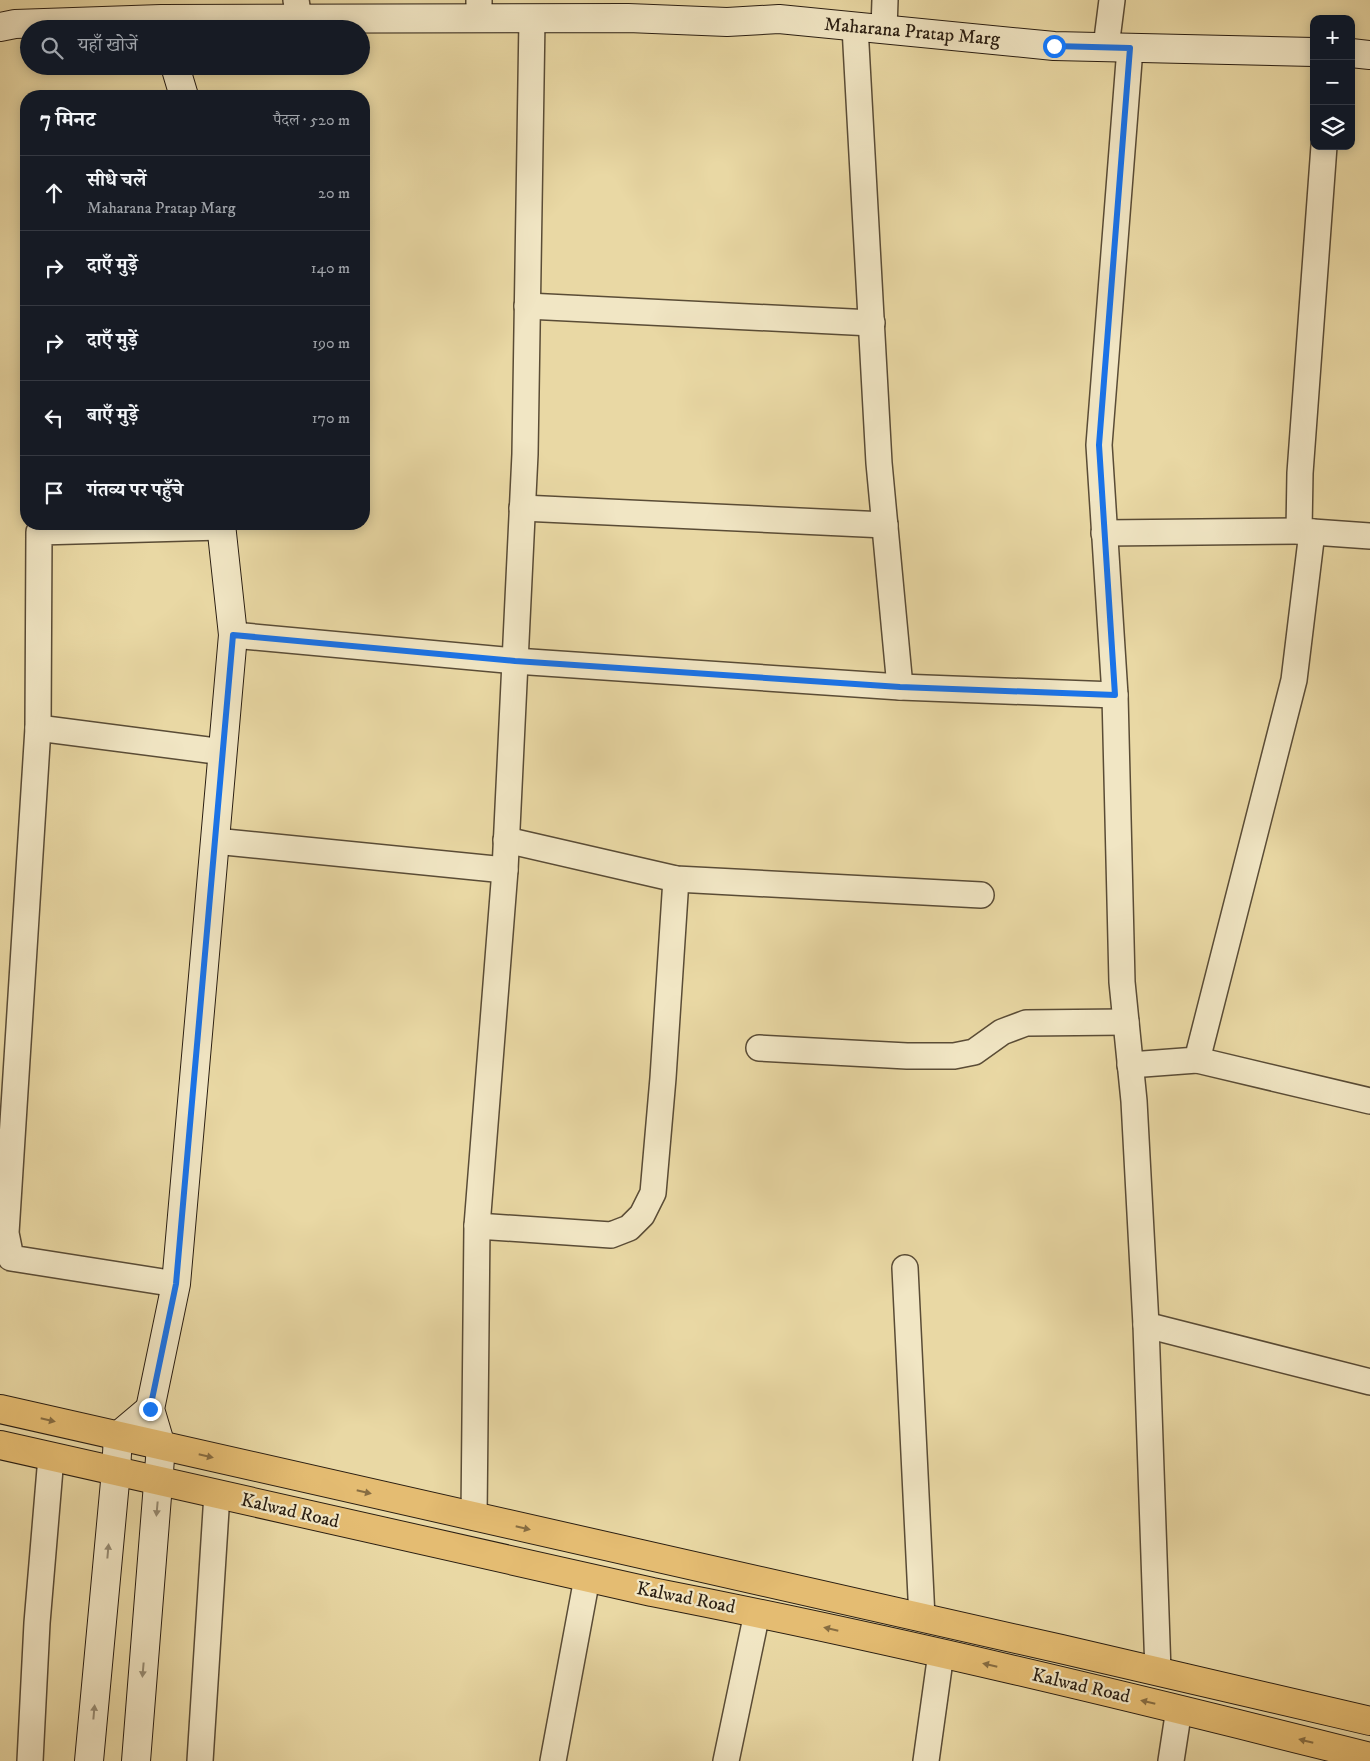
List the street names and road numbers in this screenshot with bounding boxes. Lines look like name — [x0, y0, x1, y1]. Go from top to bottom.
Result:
street label: Maharana Pratap Marg — [823, 13, 1002, 51]
street label: Kalwad Road — [239, 1489, 342, 1534]
street label: Kalwad Road — [635, 1577, 738, 1619]
street label: Kalwad Road — [1030, 1664, 1133, 1709]

